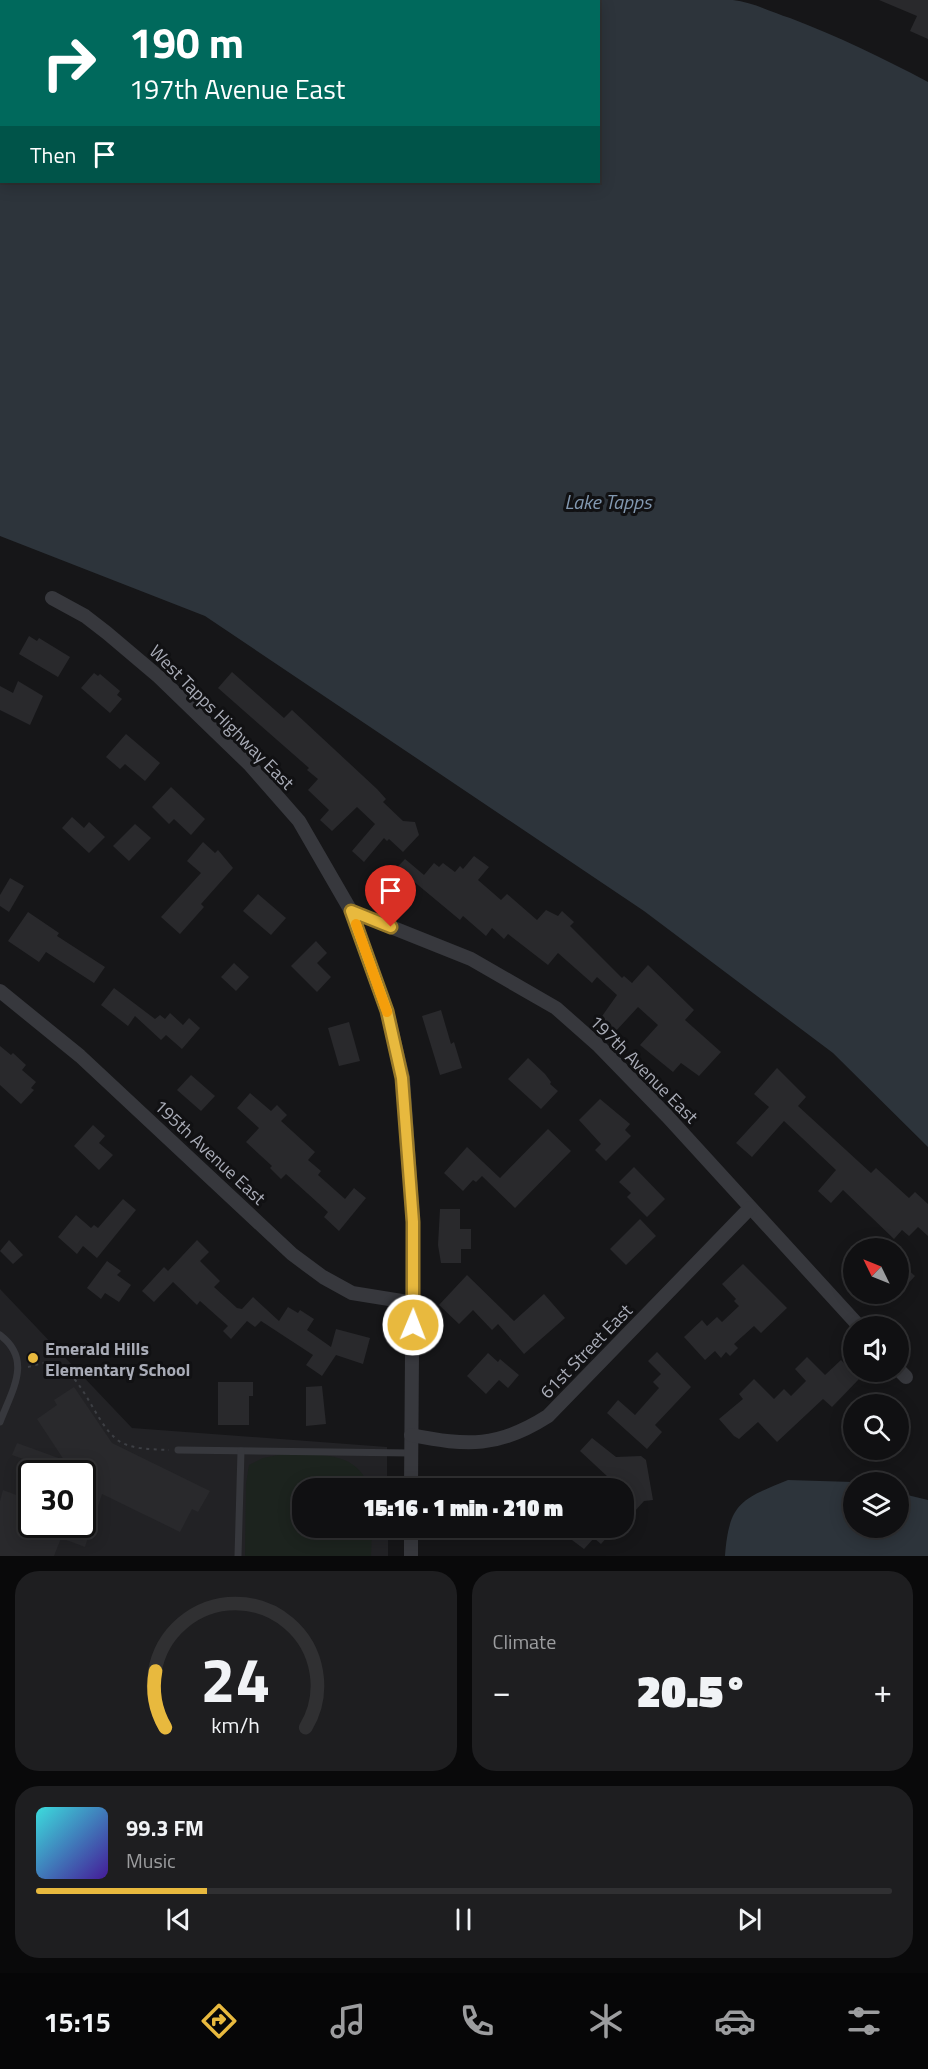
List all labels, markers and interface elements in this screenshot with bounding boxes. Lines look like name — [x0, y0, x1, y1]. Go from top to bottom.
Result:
text: 190 m — [129, 10, 244, 74]
icon: right — [30, 24, 108, 102]
text: 197th Avenue East — [129, 68, 345, 109]
text: Then — [30, 138, 76, 172]
icon: arrive — [88, 138, 121, 171]
water label: Lake Tapps — [564, 486, 653, 517]
street label: West Tapps Highway East — [143, 638, 301, 796]
pin — [365, 865, 416, 927]
icon: arrive — [374, 874, 407, 907]
street label: 197th Avenue East — [584, 1009, 705, 1130]
street label: 195th Avenue East — [148, 1093, 272, 1211]
north arrow — [843, 1238, 909, 1304]
map controls — [843, 1238, 909, 1538]
position arrow — [381, 1293, 445, 1357]
street label: 61st Street East — [534, 1297, 639, 1405]
button: sound — [843, 1316, 909, 1382]
place label: Emerald Hills Elementary School — [45, 1335, 190, 1383]
marker: Emerald Hills Elementary School — [26, 1351, 40, 1365]
button: search — [843, 1394, 909, 1460]
speed limit sign: 30 — [18, 1460, 96, 1538]
button: layers — [843, 1472, 909, 1538]
text: 15:16 · 1 min · 210 m — [363, 1491, 563, 1525]
text: Climate — [493, 1626, 556, 1657]
text: 24 — [201, 1631, 271, 1726]
text: 20.5° — [636, 1656, 748, 1724]
text: − — [493, 1666, 511, 1716]
text: + — [874, 1666, 892, 1716]
text: km/h — [211, 1709, 260, 1741]
text: 99.3 FM — [126, 1811, 204, 1845]
text: Music — [126, 1845, 176, 1876]
icon: previous — [162, 1903, 195, 1936]
icon: pause — [447, 1903, 480, 1936]
icon: next — [733, 1903, 766, 1936]
icon: directions — [198, 2000, 240, 2042]
icon: music — [327, 2000, 369, 2042]
icon: phone — [456, 2000, 498, 2042]
icon: climate — [585, 2000, 627, 2042]
icon: car — [714, 2000, 756, 2042]
icon: filters — [843, 2000, 885, 2042]
text: 15:15 — [43, 2001, 111, 2042]

